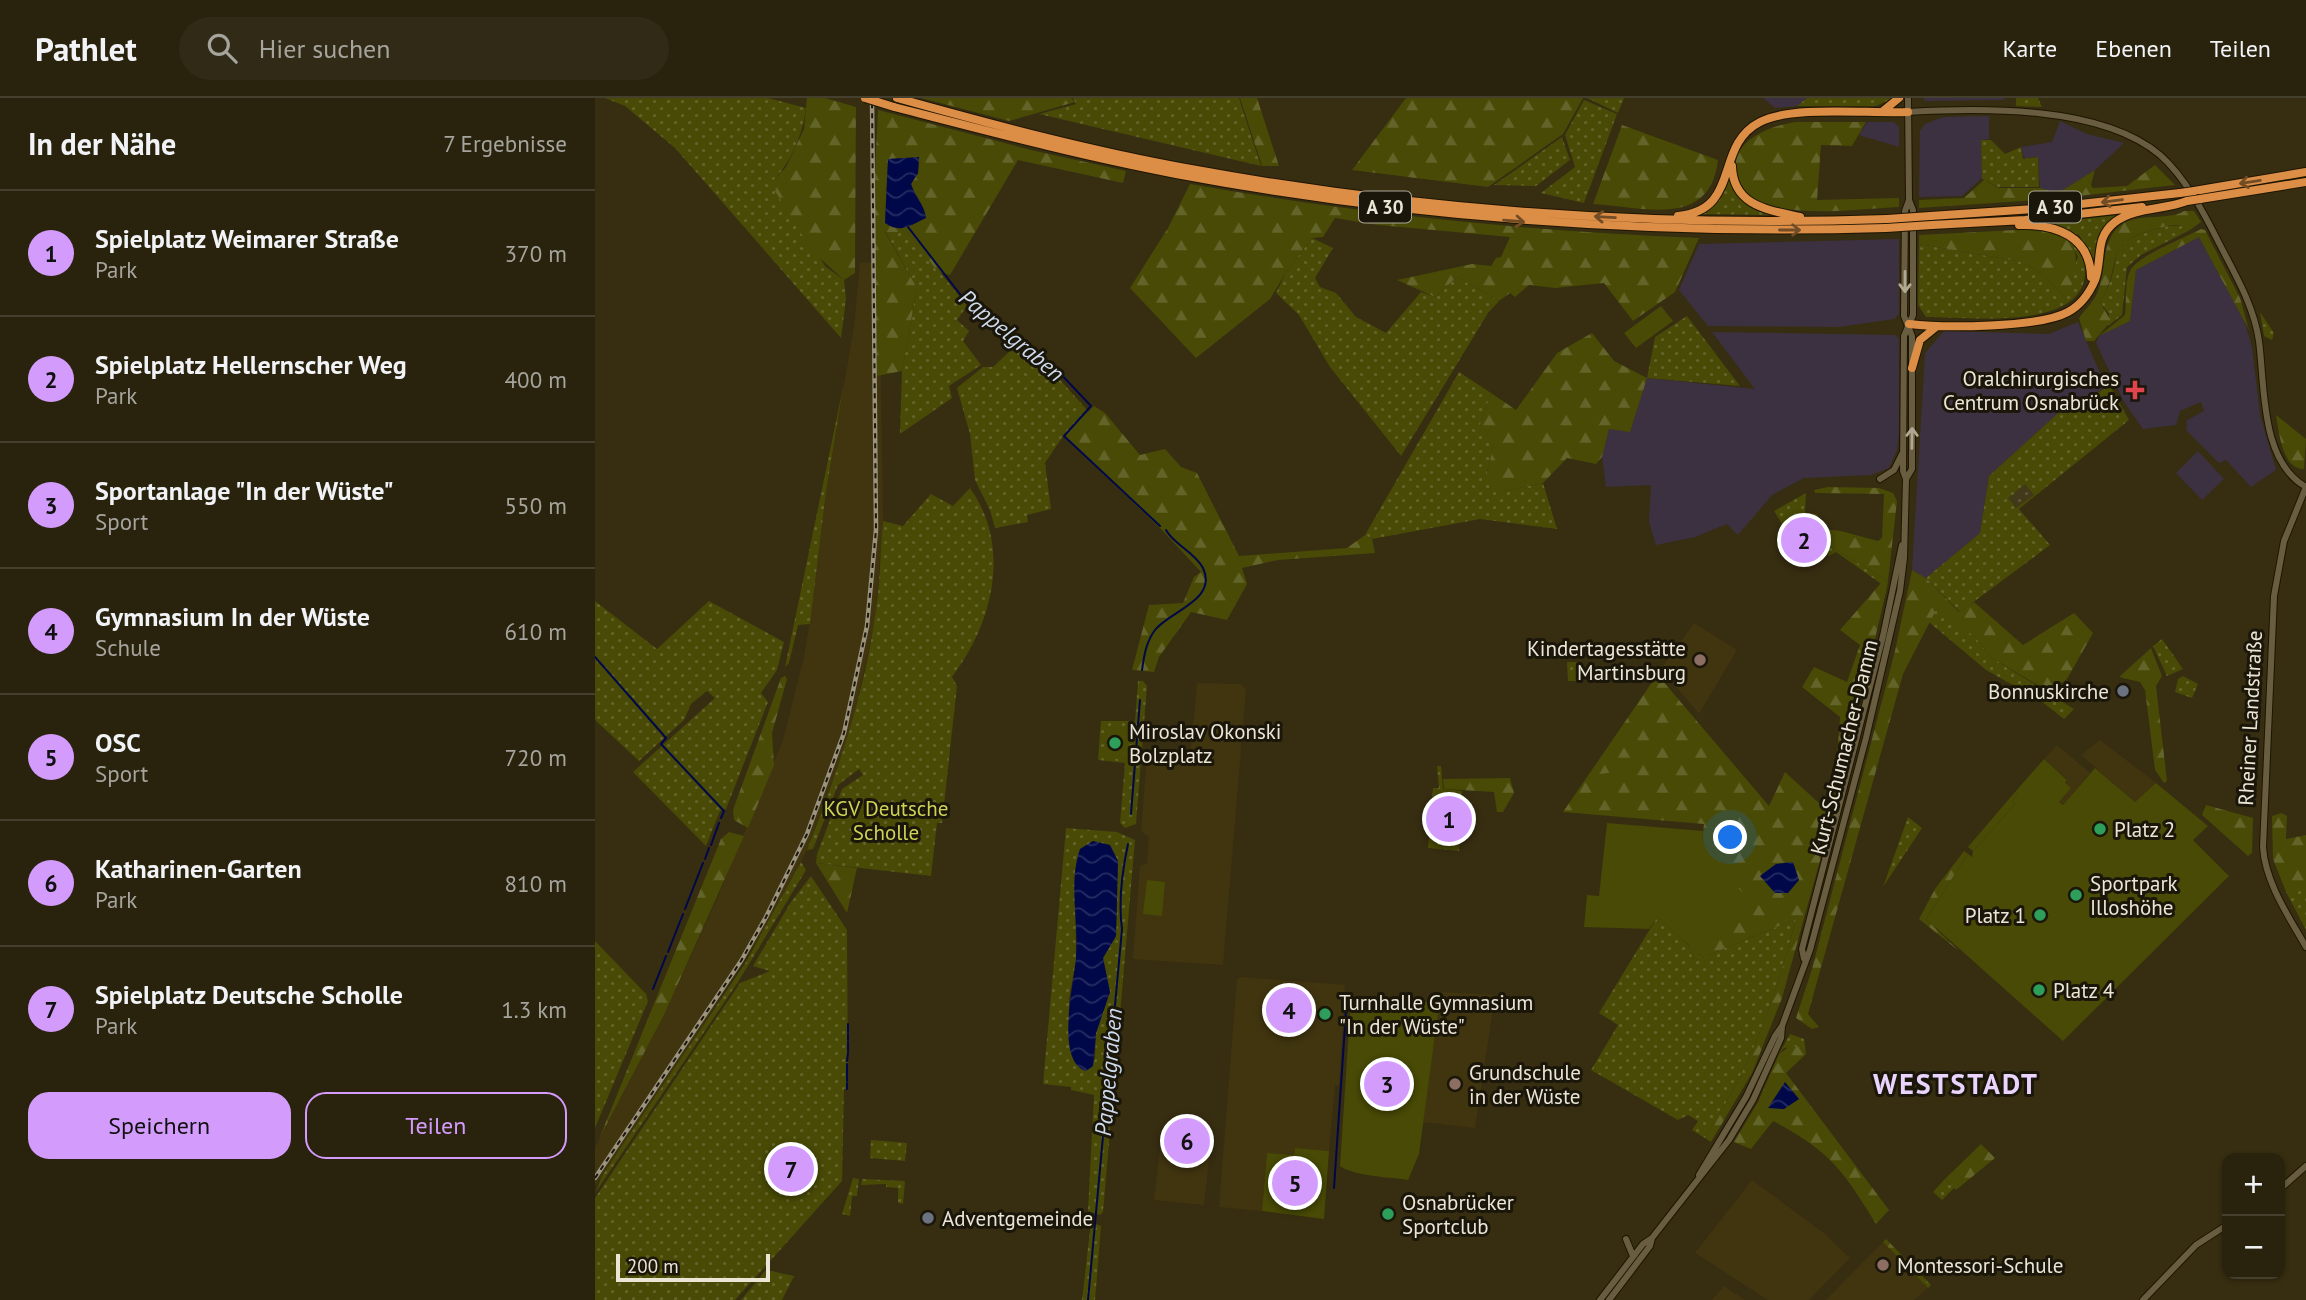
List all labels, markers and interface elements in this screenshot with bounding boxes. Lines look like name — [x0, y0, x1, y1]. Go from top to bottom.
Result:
search box — [179, 17, 669, 80]
text: Pathlet — [35, 27, 137, 70]
icon: search — [203, 29, 241, 67]
text: Hier suchen — [259, 32, 391, 65]
text: Karte — [2003, 33, 2057, 64]
text: Ebenen — [2095, 33, 2172, 64]
text: Teilen — [2210, 33, 2271, 64]
text: In der Nähe — [28, 124, 176, 163]
text: 7 Ergebnisse — [443, 129, 567, 158]
one-way arrow — [2239, 176, 2262, 189]
road number: A 30 — [1359, 192, 1411, 222]
road number: A 30 — [2029, 192, 2081, 222]
one-way arrow — [2102, 194, 2124, 207]
one-way arrow — [1594, 211, 1617, 224]
one-way arrow — [1502, 215, 1525, 228]
text: Spielplatz Weimarer Straße — [95, 222, 399, 255]
one-way arrow — [1778, 223, 1801, 237]
text: 1 — [44, 239, 58, 268]
text: 370 m — [505, 239, 567, 268]
text: Park — [95, 255, 137, 284]
one-way arrow — [1898, 270, 1911, 293]
water label: Pappelgraben — [953, 283, 1071, 387]
text: Spielplatz Hellernscher Weg — [95, 348, 407, 381]
text: 2 — [44, 365, 58, 394]
text: 400 m — [505, 365, 567, 394]
place label: Oralchirurgisches Centrum Osnabrück — [1943, 365, 2119, 416]
marker: Oralchirurgisches Centrum Osnabrück — [2125, 380, 2145, 400]
text: Park — [95, 381, 137, 410]
one-way arrow — [1906, 426, 1919, 449]
text: Sportanlage "In der Wüste" — [95, 474, 394, 507]
text: 3 — [44, 491, 58, 520]
text: 550 m — [505, 491, 567, 520]
text: Sport — [95, 507, 148, 536]
pin: 2 — [1781, 514, 1827, 566]
text: Gymnasium In der Wüste — [95, 600, 370, 633]
text: 4 — [44, 617, 58, 646]
text: 610 m — [505, 617, 567, 646]
street label: Rheiner Landstraße — [2232, 630, 2268, 806]
text: Schule — [95, 633, 161, 662]
place label: Kindertagesstätte Martinsburg — [1527, 635, 1686, 686]
street label: Kurt-Schumacher-Damm — [1804, 637, 1884, 857]
marker: Kindertagesstätte Martinsburg — [1692, 652, 1708, 668]
place label: Bonnuskirche — [1988, 678, 2109, 705]
marker: Bonnuskirche — [2115, 683, 2131, 699]
place label: Miroslav Okonski Bolzplatz — [1129, 718, 1281, 769]
text: OSC — [95, 726, 141, 759]
marker: Miroslav Okonski Bolzplatz — [1107, 735, 1123, 751]
text: 5 — [44, 743, 58, 772]
text: 720 m — [505, 743, 567, 772]
text: Sport — [95, 759, 148, 788]
pin: 1 — [1426, 793, 1472, 845]
park label: KGV Deutsche Scholle — [824, 795, 948, 846]
place label: Platz 2 — [2114, 816, 2175, 843]
your location — [1713, 820, 1747, 854]
marker: Platz 2 — [2092, 821, 2108, 837]
text: Katharinen-Garten — [95, 852, 302, 885]
text: 6 — [44, 869, 58, 898]
text: 810 m — [505, 869, 567, 898]
place label: Sportpark Illoshöhe — [2090, 870, 2178, 921]
text: Park — [95, 885, 137, 914]
marker: Sportpark Illoshöhe — [2068, 887, 2084, 903]
place label: Platz 1 — [1965, 902, 2026, 929]
marker: Platz 1 — [2032, 907, 2048, 923]
place label: Platz 4 — [2053, 977, 2114, 1004]
text: Spielplatz Deutsche Scholle — [95, 978, 403, 1011]
marker: Platz 4 — [2031, 982, 2047, 998]
pin: 4 — [1266, 984, 1312, 1036]
place label: Turnhalle Gymnasium "In der Wüste" — [1339, 989, 1533, 1040]
text: 7 — [44, 995, 58, 1024]
text: 1.3 km — [501, 995, 567, 1024]
marker: Turnhalle Gymnasium "In der Wüste" — [1317, 1006, 1333, 1022]
water label: Pappelgraben — [1088, 1007, 1128, 1137]
text: Park — [95, 1011, 137, 1040]
pin: 3 — [1364, 1058, 1410, 1110]
place label: Grundschule in der Wüste — [1469, 1059, 1581, 1110]
district label: WESTSTADT — [1873, 1065, 2039, 1102]
marker: Grundschule in der Wüste — [1447, 1076, 1463, 1092]
button: Speichern — [28, 1092, 291, 1159]
button: Teilen — [305, 1092, 567, 1159]
pin: 6 — [1164, 1115, 1210, 1167]
pin: 7 — [768, 1143, 814, 1195]
map controls — [2222, 1153, 2285, 1279]
button: + — [2222, 1153, 2285, 1216]
pin: 5 — [1272, 1157, 1318, 1209]
place label: Osnabrücker Sportclub — [1402, 1189, 1514, 1240]
place label: Adventgemeinde — [942, 1205, 1093, 1232]
marker: Osnabrücker Sportclub — [1380, 1206, 1396, 1222]
marker: Adventgemeinde — [920, 1210, 936, 1226]
button: − — [2222, 1216, 2285, 1279]
scale bar — [616, 1251, 770, 1283]
place label: Montessori-Schule — [1897, 1252, 2063, 1279]
text: 200 m — [627, 1254, 679, 1278]
marker: Montessori-Schule — [1875, 1257, 1891, 1273]

